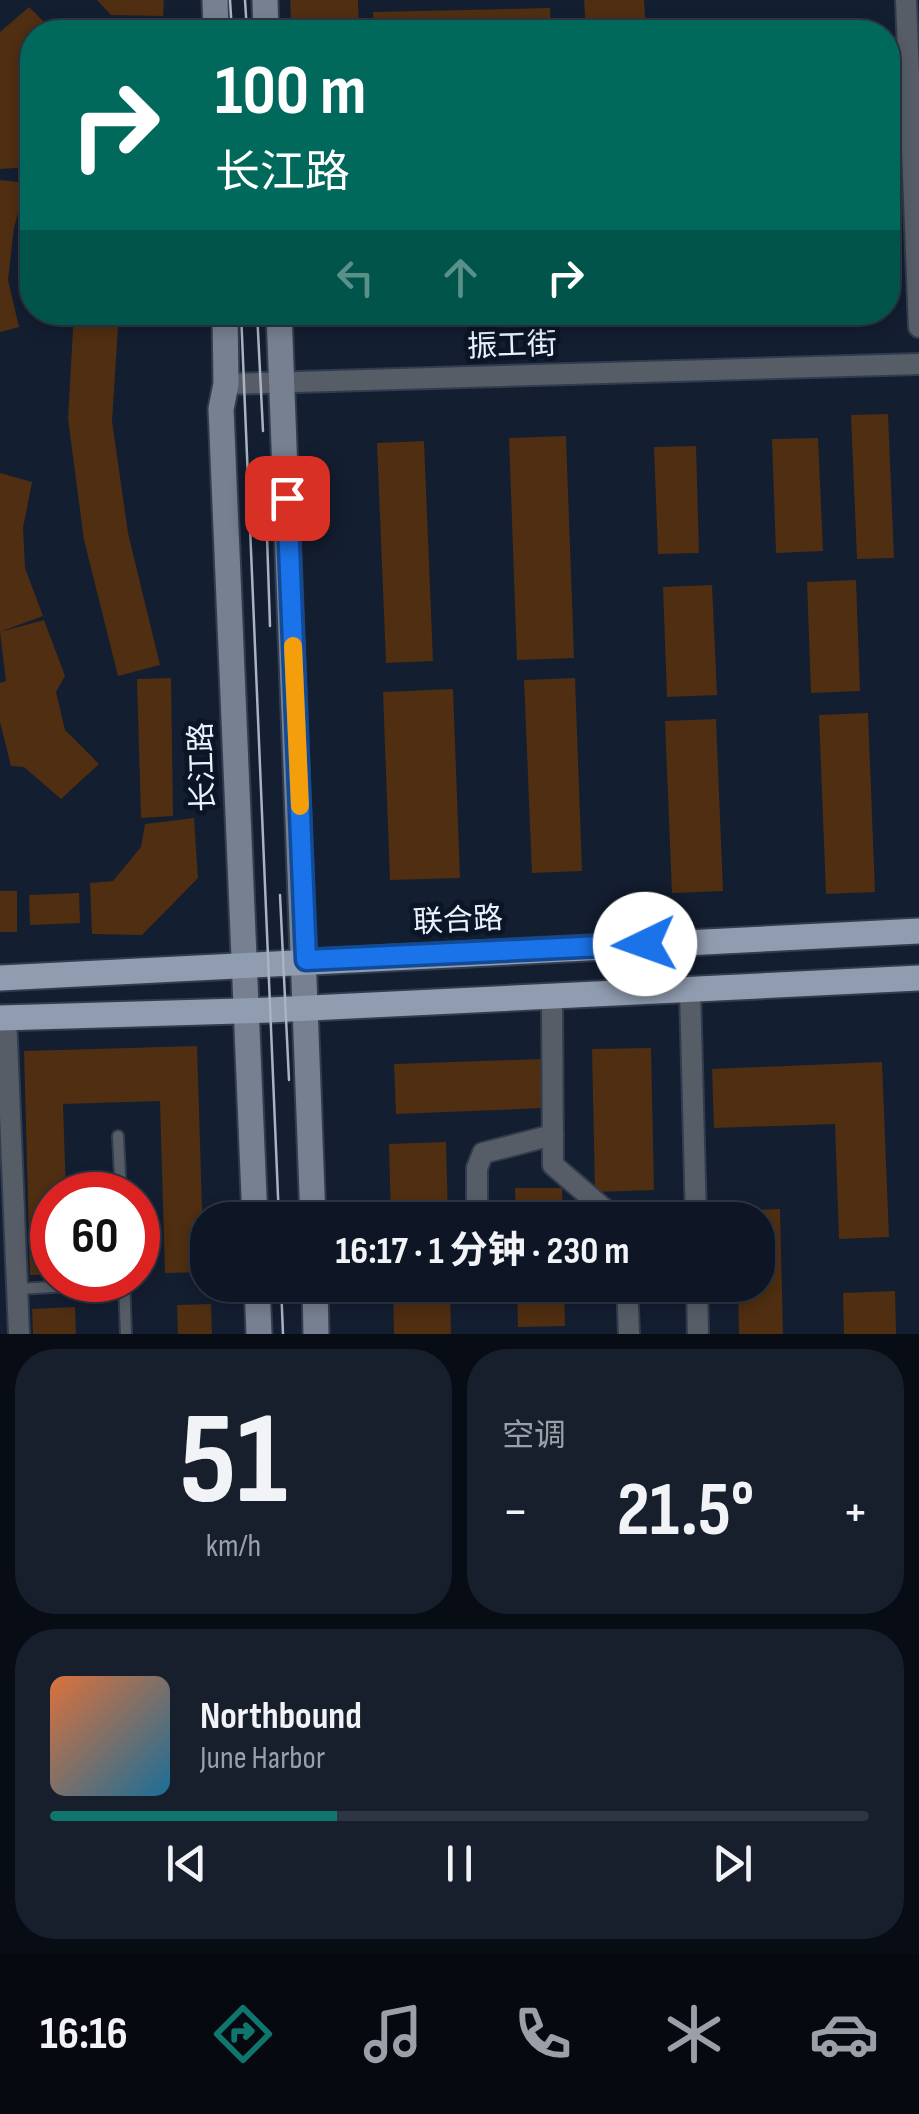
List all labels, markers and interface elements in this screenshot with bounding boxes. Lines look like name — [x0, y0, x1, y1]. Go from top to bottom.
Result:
text: 100 m — [215, 50, 366, 134]
icon: right — [50, 60, 180, 190]
text: 长江路 — [215, 146, 350, 201]
icon: left — [328, 250, 383, 305]
icon: ahead — [433, 250, 488, 305]
icon: right — [538, 250, 593, 305]
street label: 振工街 — [466, 326, 558, 366]
pin — [245, 456, 330, 541]
icon: arrive — [260, 471, 315, 526]
street label: 长江路 — [183, 721, 223, 813]
position arrow — [593, 892, 697, 996]
street label: 联合路 — [412, 901, 504, 941]
speed limit sign: 60 — [30, 1172, 160, 1302]
text: 16:17 · 1 分钟 · 230 m — [335, 1229, 630, 1274]
text: 51 — [179, 1384, 288, 1540]
text: 空调 — [502, 1417, 566, 1456]
text: 21.5° — [617, 1466, 754, 1557]
text: − — [502, 1479, 529, 1546]
text: + — [842, 1479, 869, 1546]
text: km/h — [206, 1527, 261, 1566]
text: Northbound — [200, 1694, 362, 1739]
text: June Harbor — [200, 1739, 325, 1778]
icon: previous — [159, 1836, 214, 1891]
icon: pause — [432, 1836, 487, 1891]
icon: next — [705, 1836, 760, 1891]
icon: directions — [208, 1999, 278, 2069]
icon: music — [358, 1999, 428, 2069]
icon: phone — [508, 1999, 578, 2069]
icon: climate — [659, 1999, 729, 2069]
icon: car — [809, 1999, 879, 2069]
text: 16:16 — [40, 2007, 128, 2062]

